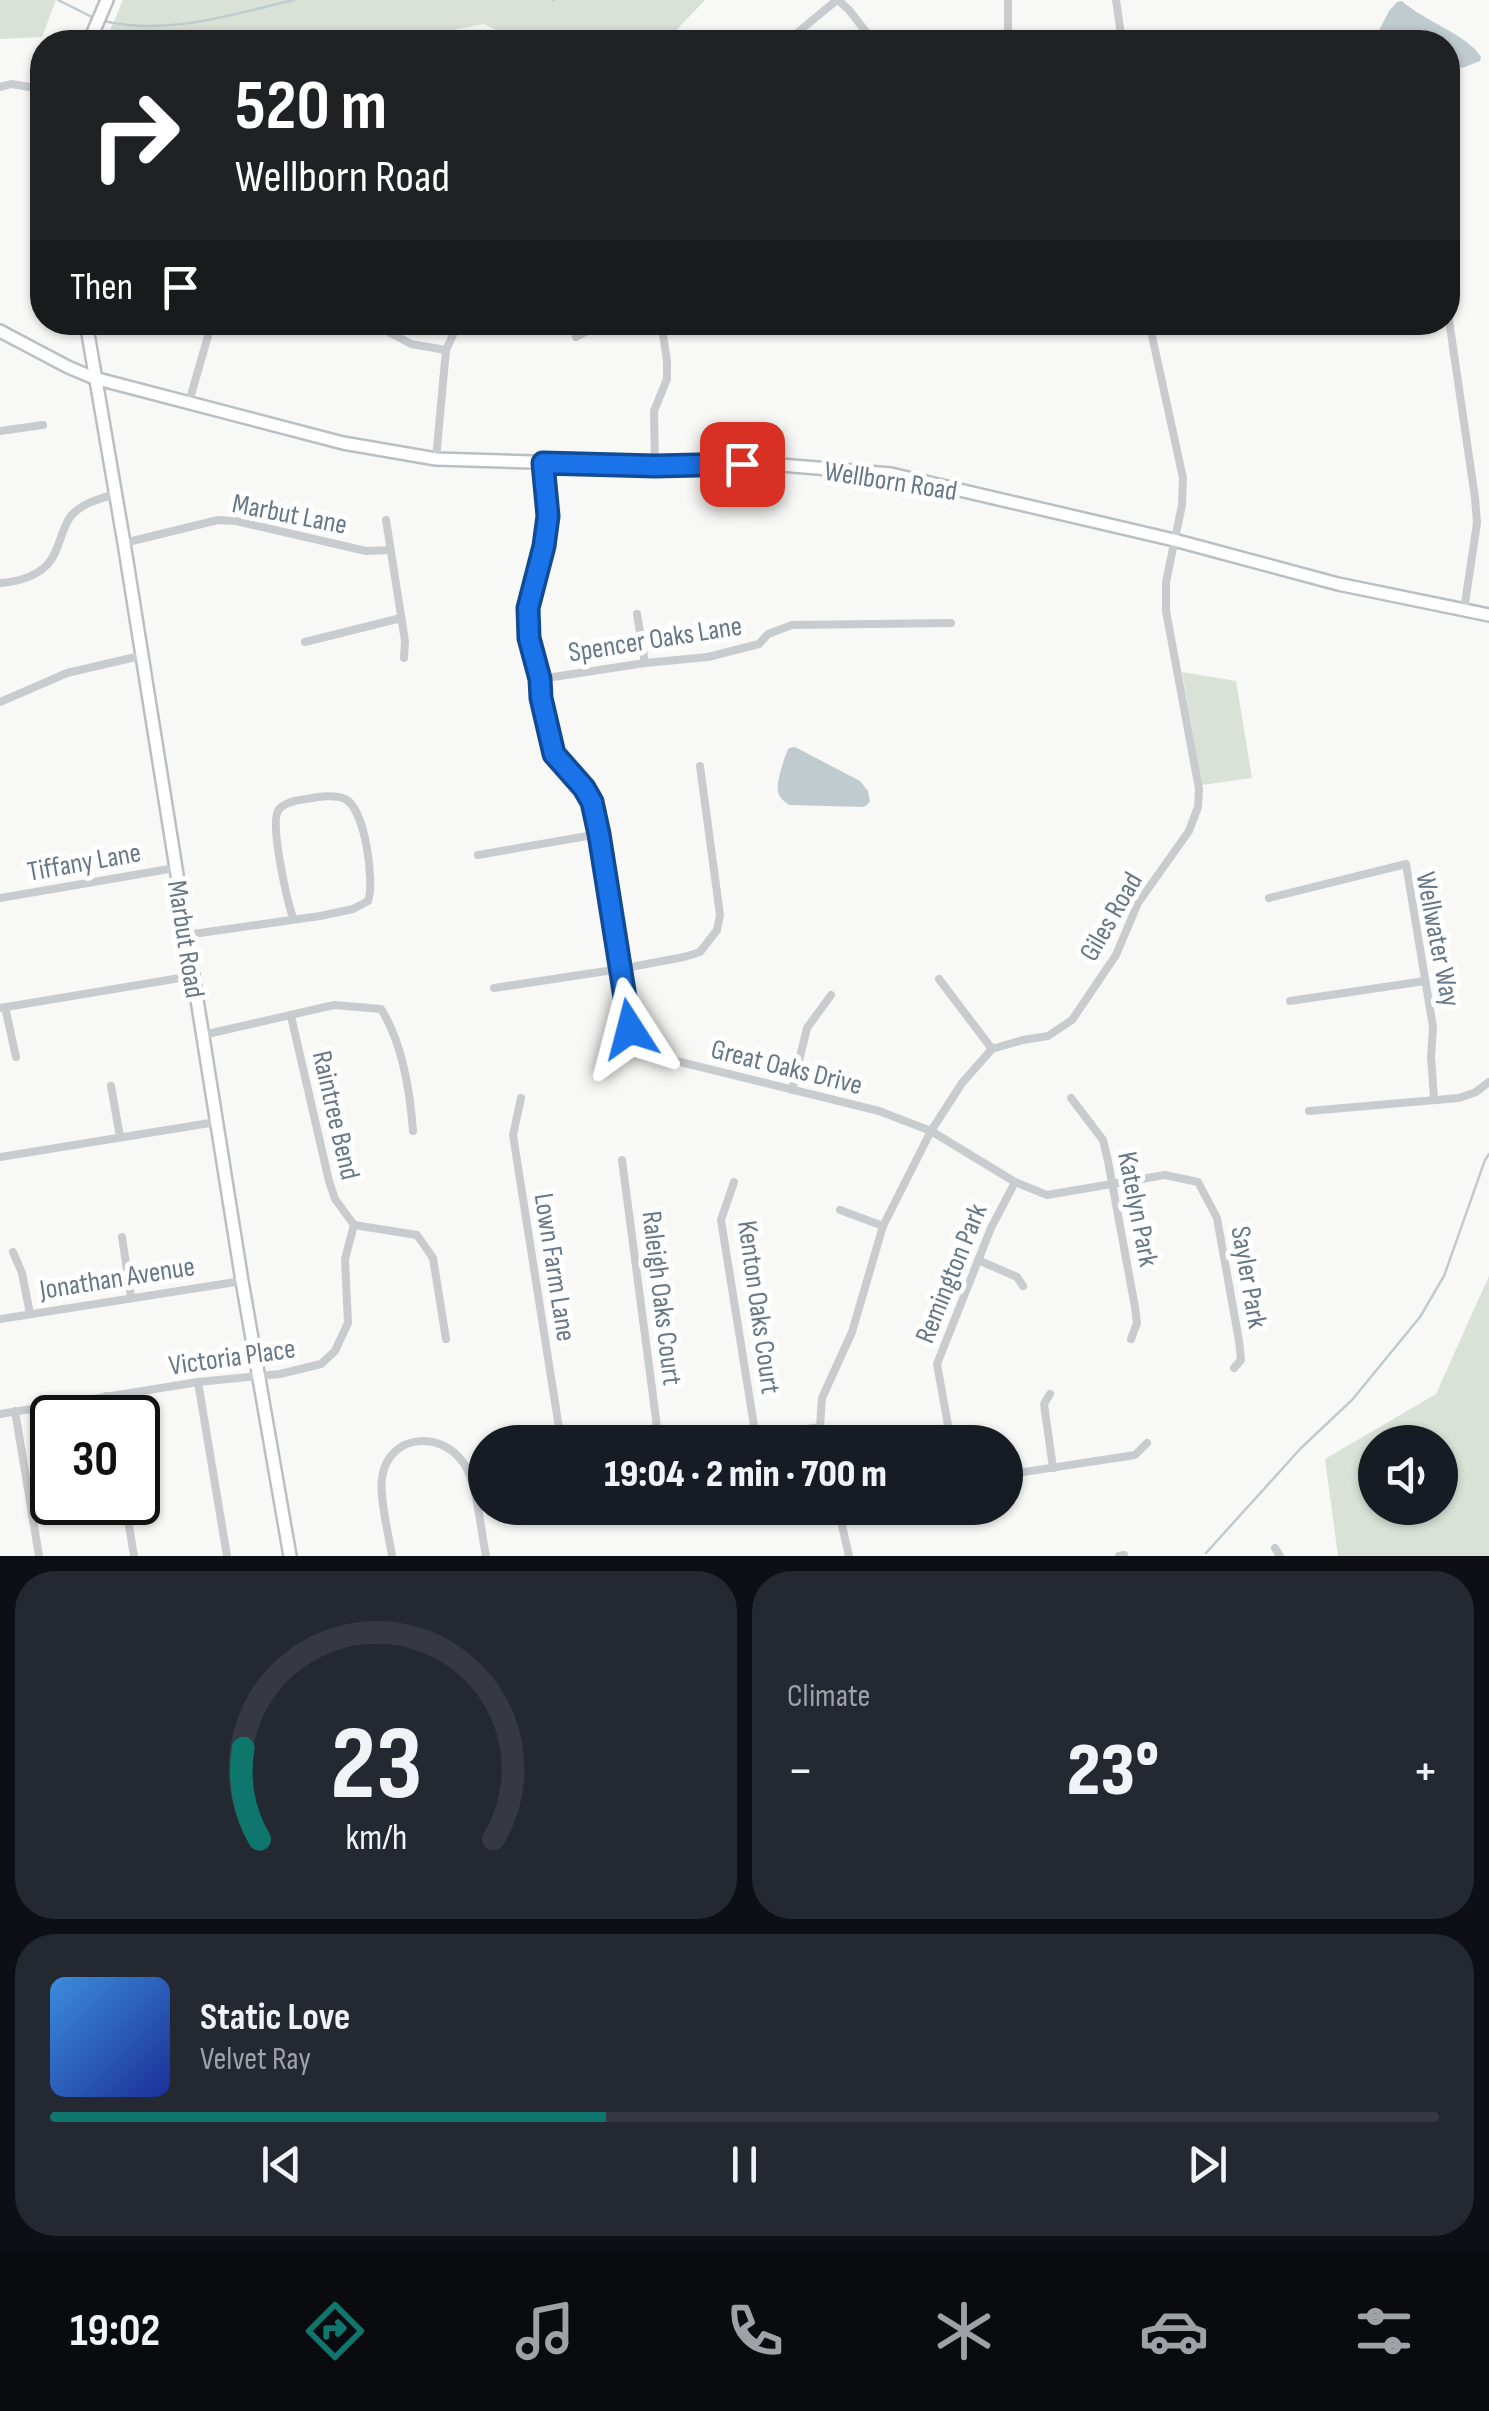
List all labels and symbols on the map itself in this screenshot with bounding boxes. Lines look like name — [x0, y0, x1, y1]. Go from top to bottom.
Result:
pin — [700, 422, 785, 507]
street label: Wellborn Road — [822, 455, 959, 508]
street label: Marbut Lane — [230, 487, 350, 542]
street label: Spencer Oaks Lane — [566, 609, 744, 669]
street label: Tiffany Lane — [25, 836, 144, 889]
street label: Giles Road — [1073, 867, 1150, 967]
street label: Wellwater Way — [1408, 869, 1467, 1010]
street label: Marbut Road — [160, 878, 211, 1000]
position arrow — [578, 977, 682, 1081]
street label: Great Oaks Drive — [708, 1033, 866, 1102]
street label: Raintree Bend — [305, 1048, 366, 1183]
street label: Katelyn Park — [1110, 1149, 1165, 1270]
street label: Lown Farm Lane — [527, 1191, 583, 1344]
street label: Remington Park — [908, 1199, 994, 1348]
street label: Raleigh Oaks Court — [634, 1209, 689, 1387]
street label: Kenton Oaks Court — [730, 1218, 787, 1396]
street label: Sayler Park — [1223, 1224, 1274, 1331]
street label: Jonathan Avenue — [36, 1250, 197, 1307]
street label: Victoria Place — [167, 1332, 298, 1383]
speed limit sign: 30 — [30, 1395, 160, 1525]

